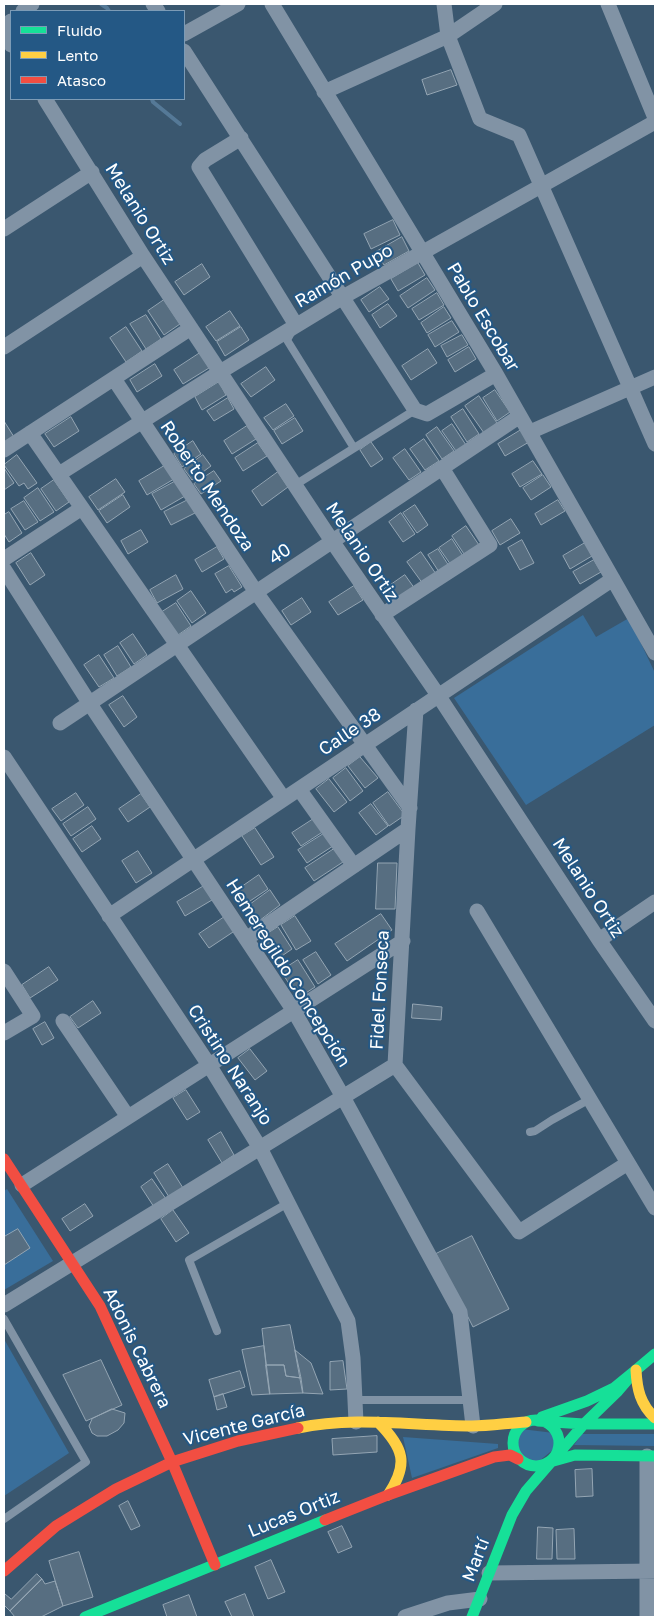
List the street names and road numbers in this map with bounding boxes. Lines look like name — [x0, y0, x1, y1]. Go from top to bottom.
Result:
street label: Melanio Ortiz — [100, 160, 180, 268]
street label: Ramón Pupo — [291, 239, 397, 313]
street label: Pablo Escobar — [442, 259, 524, 375]
street label: Roberto Mendoza — [155, 417, 259, 555]
street label: Melanio Ortiz — [321, 498, 403, 606]
street label: 40 — [265, 539, 295, 569]
street label: Calle 38 — [315, 703, 385, 761]
street label: Melanio Ortiz — [548, 834, 628, 942]
street label: Hemeregildo Concepción — [221, 875, 355, 1071]
street label: Fidel Fonseca — [366, 930, 394, 1050]
street label: Cristino Naranjo — [183, 1001, 277, 1129]
street label: Adonis Cabrera — [98, 1284, 176, 1412]
street label: Vicente García — [181, 1399, 307, 1451]
street label: Lucas Ortiz — [245, 1486, 343, 1542]
street label: Martí — [458, 1535, 494, 1585]

